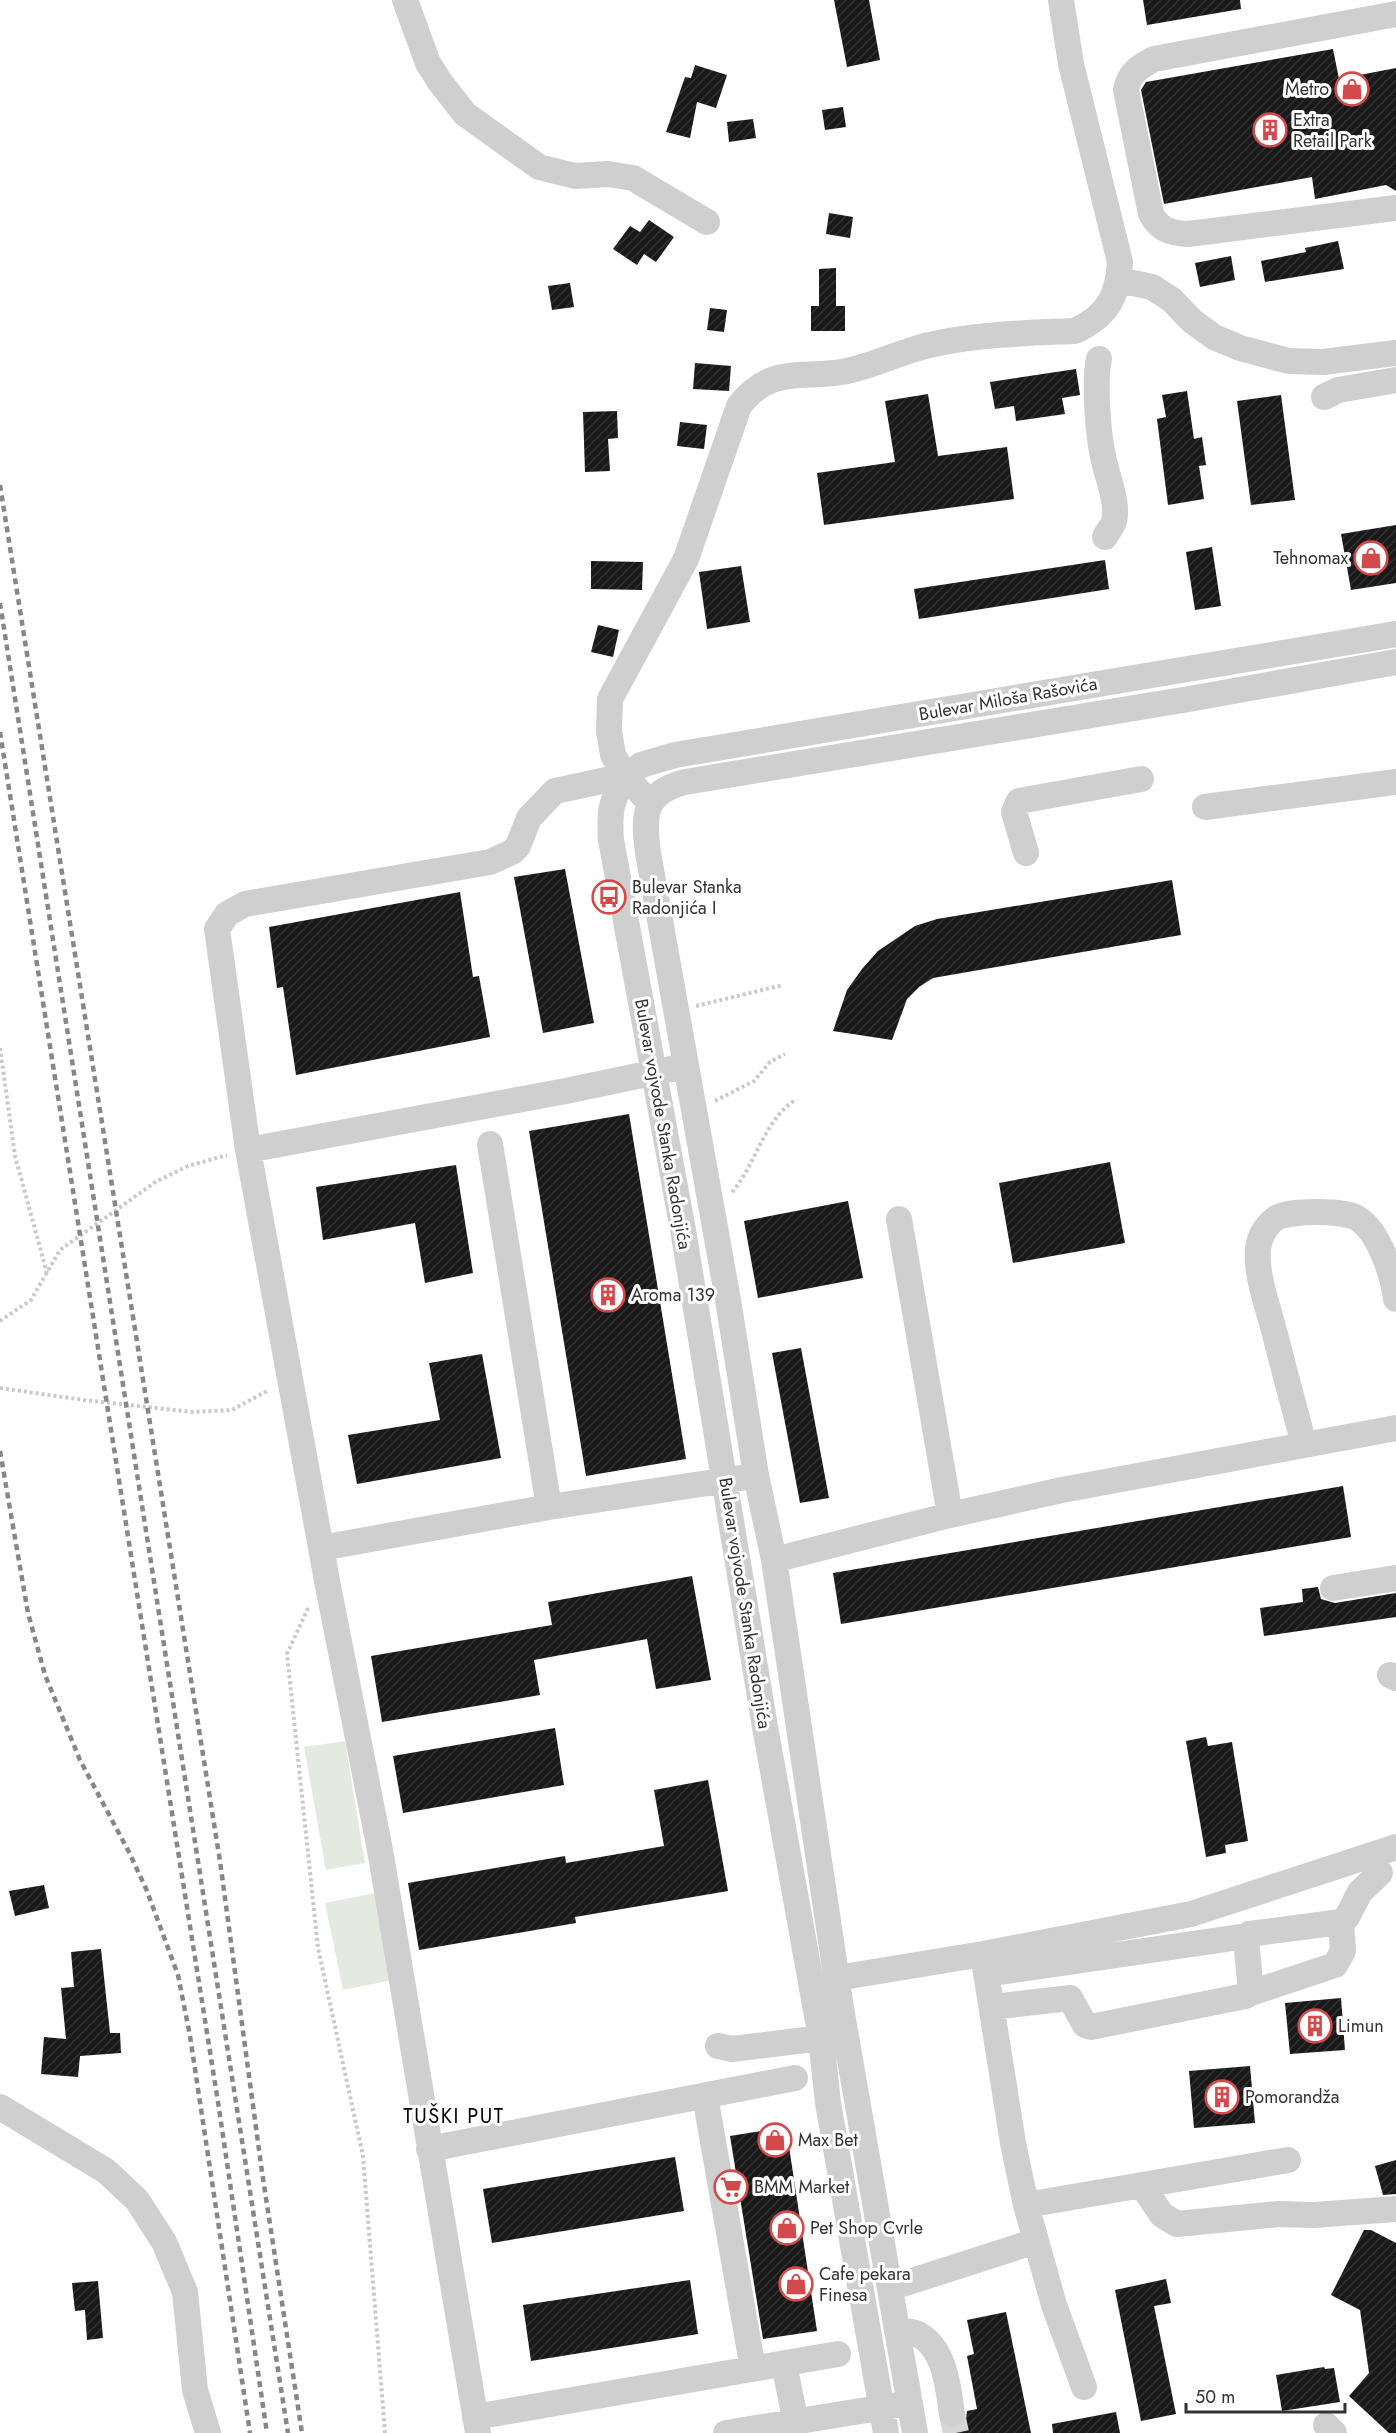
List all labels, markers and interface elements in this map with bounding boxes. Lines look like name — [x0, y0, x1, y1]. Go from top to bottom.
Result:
shop icon: Metro — [1334, 71, 1370, 107]
place label: Metro — [1285, 76, 1329, 102]
place label: Extra Retail Park — [1293, 107, 1372, 154]
building icon: Extra Retail Park — [1252, 112, 1288, 148]
shop icon: Tehnomax — [1353, 540, 1389, 576]
place label: Tehnomax — [1273, 545, 1348, 571]
street label: Bulevar Miloša Rašovića — [917, 671, 1099, 727]
place label: Bulevar Stanka Radonjića I — [632, 874, 742, 921]
bus stop icon: Bulevar Stanka Radonjića I — [591, 879, 627, 915]
street label: Bulevar vojvode Stanka Radonjića — [628, 997, 698, 1251]
building icon: Aroma 139 — [590, 1277, 626, 1313]
place label: Aroma 139 — [631, 1282, 715, 1308]
street label: Bulevar vojvode Stanka Radonjića — [712, 1475, 778, 1731]
building icon: Limun — [1297, 2008, 1333, 2044]
place label: Limun — [1338, 2013, 1384, 2039]
building icon: Pomorandža — [1204, 2079, 1240, 2115]
place label: Pomorandža — [1245, 2084, 1340, 2110]
district label: TUŠKI PUT — [403, 2102, 505, 2131]
shop icon: Max Bet — [757, 2122, 793, 2158]
place label: Max Bet — [798, 2127, 859, 2153]
supermarket icon: BMM Market — [713, 2169, 749, 2205]
place label: BMM Market — [754, 2174, 850, 2200]
shop icon: Pet Shop Cvrle — [769, 2210, 805, 2246]
place label: Pet Shop Cvrle — [810, 2215, 923, 2241]
place label: Cafe pekara Finesa — [819, 2261, 911, 2308]
shop icon: Cafe pekara Finesa — [778, 2266, 814, 2302]
scale bar — [1186, 2376, 1345, 2414]
text: 50 m — [1195, 2384, 1235, 2410]

